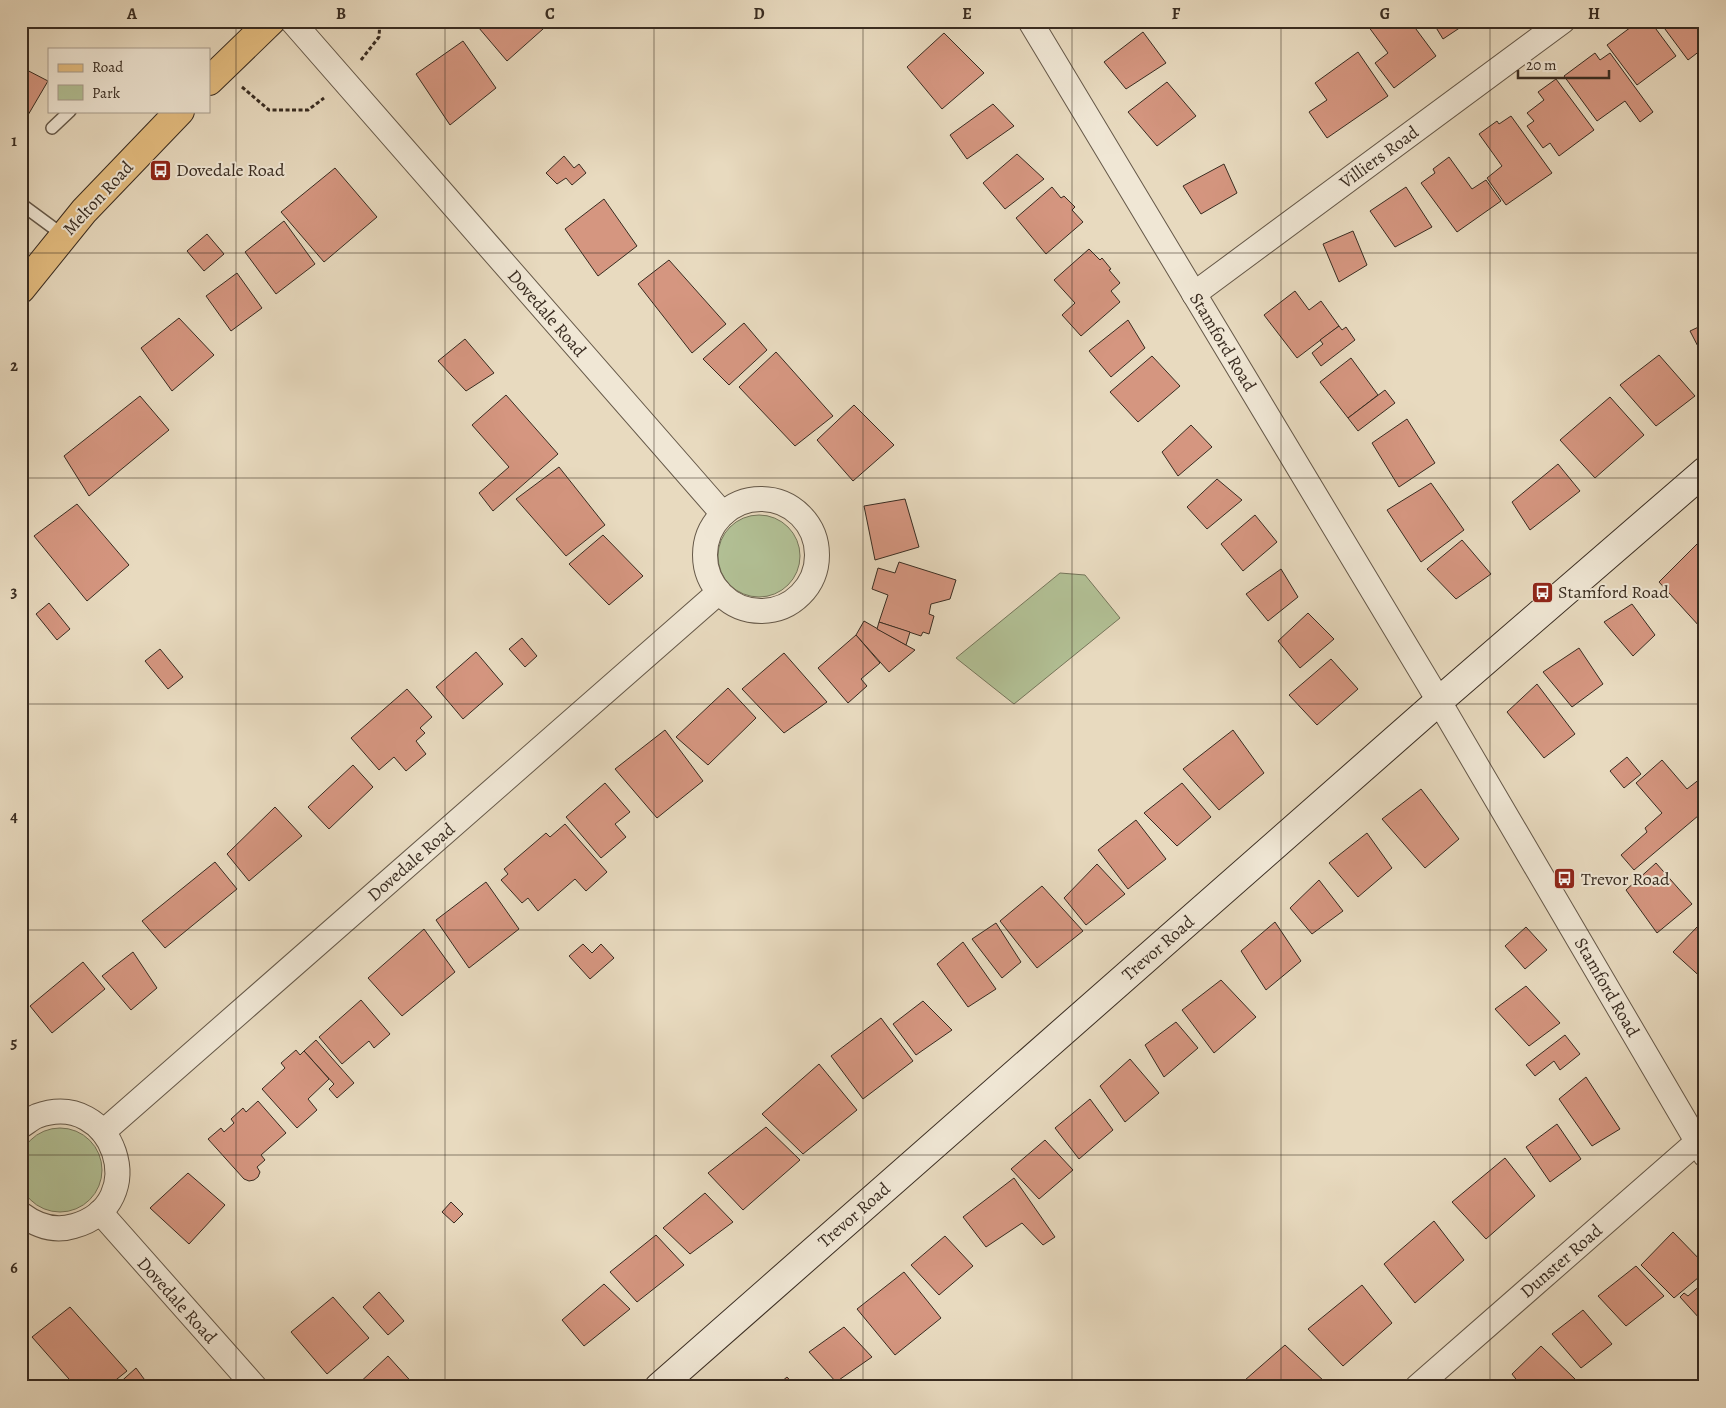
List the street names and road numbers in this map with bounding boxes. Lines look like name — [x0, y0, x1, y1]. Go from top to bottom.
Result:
street label: Villiers Road — [1334, 120, 1424, 194]
street label: Melton Road — [57, 156, 139, 240]
street label: Dovedale Road — [502, 264, 592, 362]
street label: Stamford Road — [1184, 288, 1262, 396]
street label: Dovedale Road — [362, 817, 460, 907]
street label: Trevor Road — [1117, 910, 1200, 986]
street label: Stamford Road — [1569, 933, 1645, 1041]
street label: Trevor Road — [813, 1177, 896, 1253]
street label: Dunster Road — [1515, 1218, 1607, 1303]
street label: Dovedale Road — [132, 1252, 222, 1349]

